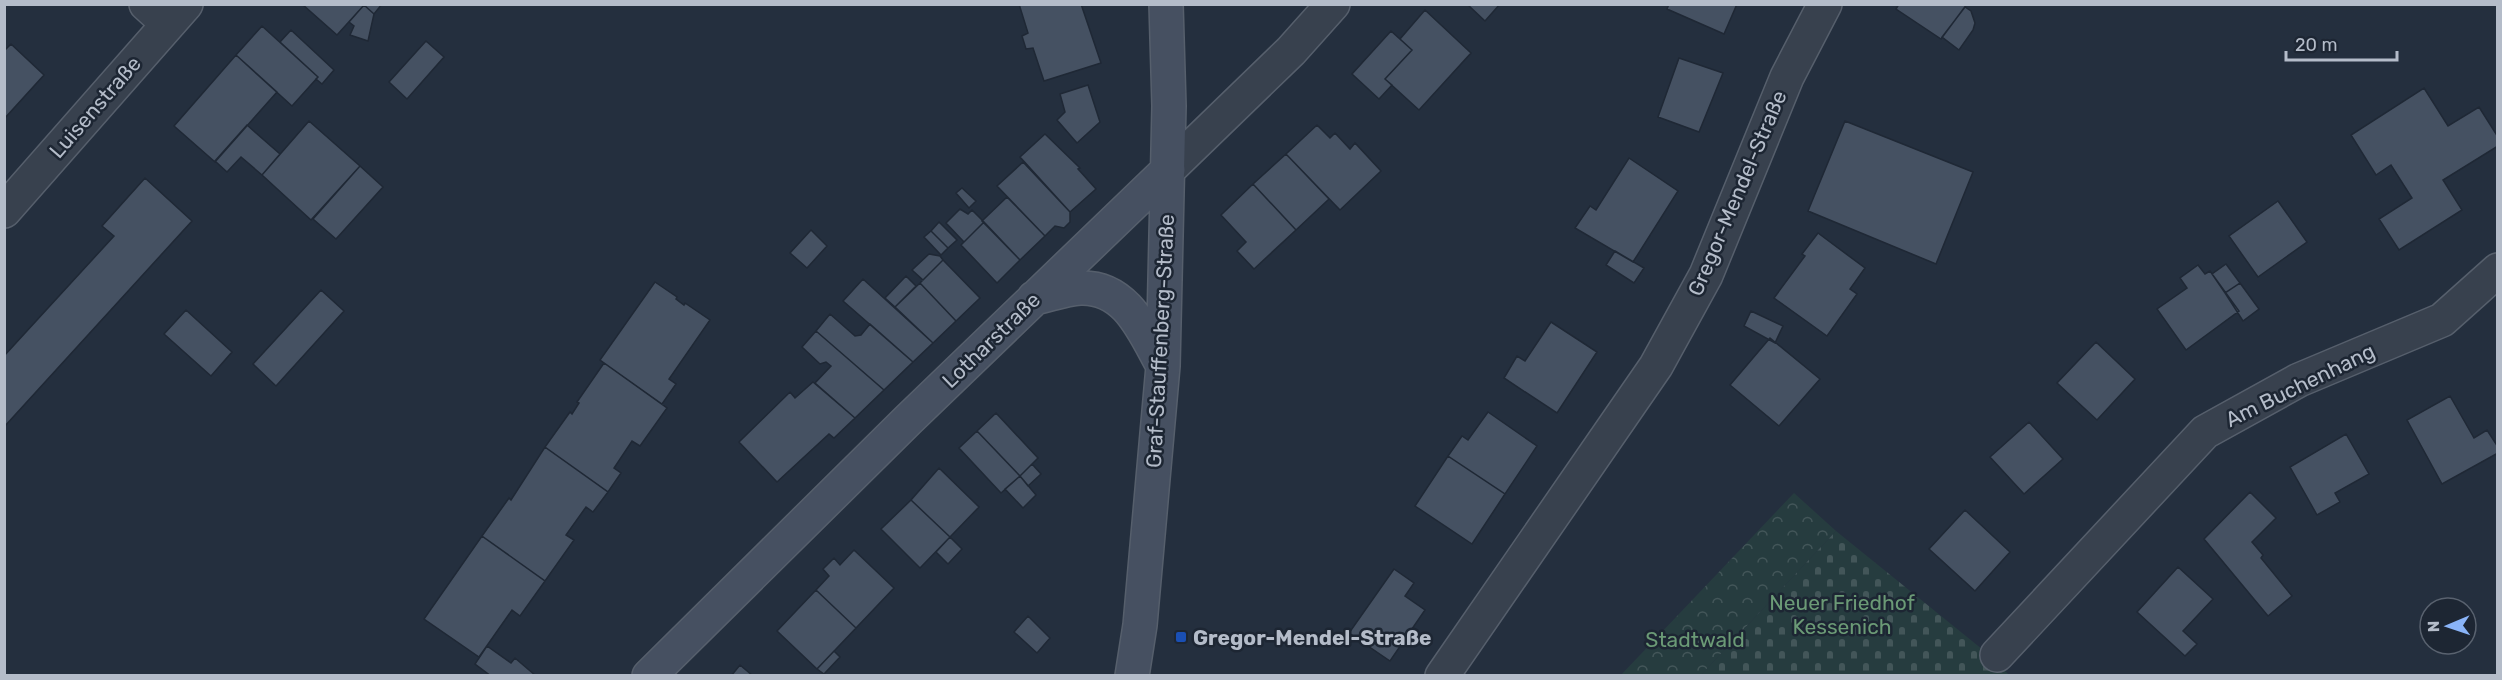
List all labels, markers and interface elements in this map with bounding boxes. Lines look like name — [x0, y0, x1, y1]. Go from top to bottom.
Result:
scale bar — [2286, 24, 2397, 62]
text: 20 m — [2295, 34, 2337, 56]
street label: Luisenstraße — [44, 51, 146, 163]
street label: Gregor-Mendel-Straße — [1682, 87, 1792, 299]
street label: Graf-Stauffenberg-Straße — [1141, 213, 1179, 469]
street label: Lotharstraße — [937, 287, 1045, 393]
street label: Am Buchenhang — [2221, 338, 2379, 432]
park label: Neuer Friedhof Kessenich — [1769, 590, 1915, 639]
north arrow — [2418, 596, 2478, 656]
text: N — [2424, 620, 2443, 633]
place label: Gregor-Mendel-Straße — [1193, 625, 1432, 650]
park label: Stadtwald — [1645, 627, 1745, 652]
marker: Gregor-Mendel-Straße — [1174, 630, 1188, 644]

